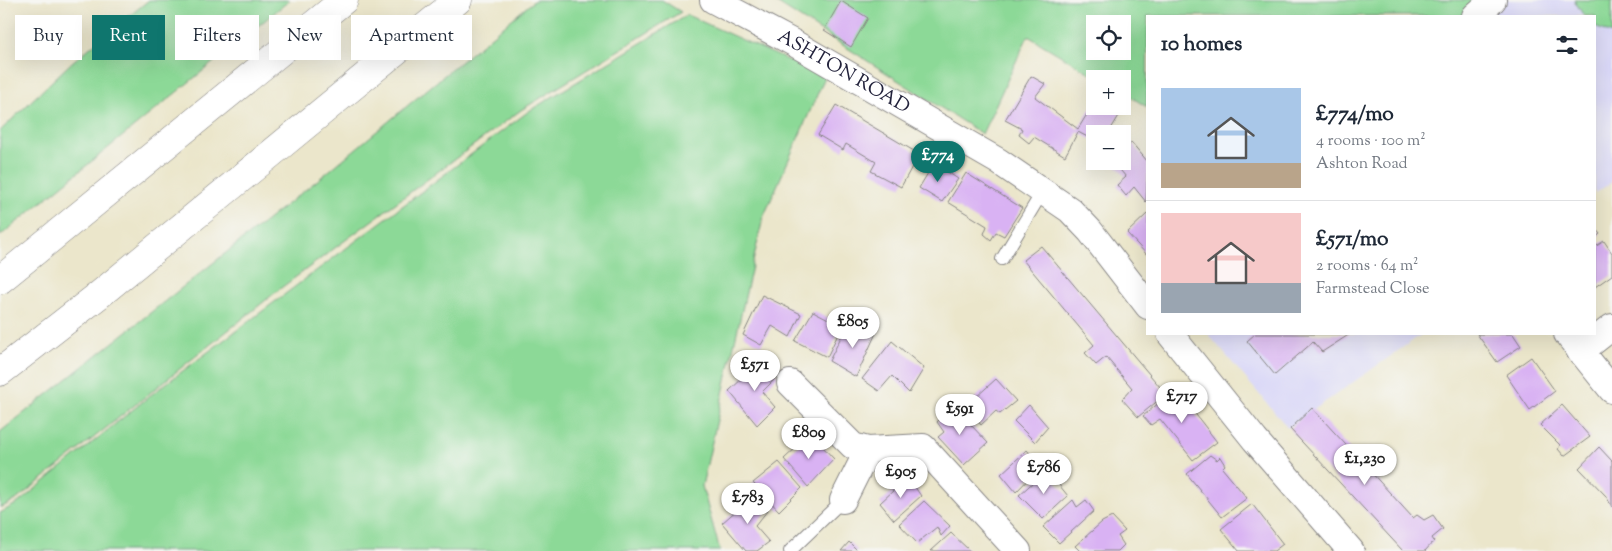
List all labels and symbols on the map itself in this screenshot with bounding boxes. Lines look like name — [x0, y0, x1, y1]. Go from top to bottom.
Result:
street label: ASHTON ROAD — [772, 23, 915, 121]
pin: £774 — [908, 140, 968, 183]
pin: £805 — [823, 306, 883, 349]
pin: £571 — [725, 350, 785, 392]
pin: £717 — [1152, 382, 1212, 424]
pin: £591 — [930, 394, 990, 436]
pin: £809 — [779, 418, 839, 460]
pin: £1,230 — [1324, 444, 1406, 486]
pin: £786 — [1014, 452, 1074, 495]
pin: £905 — [871, 456, 931, 499]
pin: £783 — [718, 482, 778, 525]

